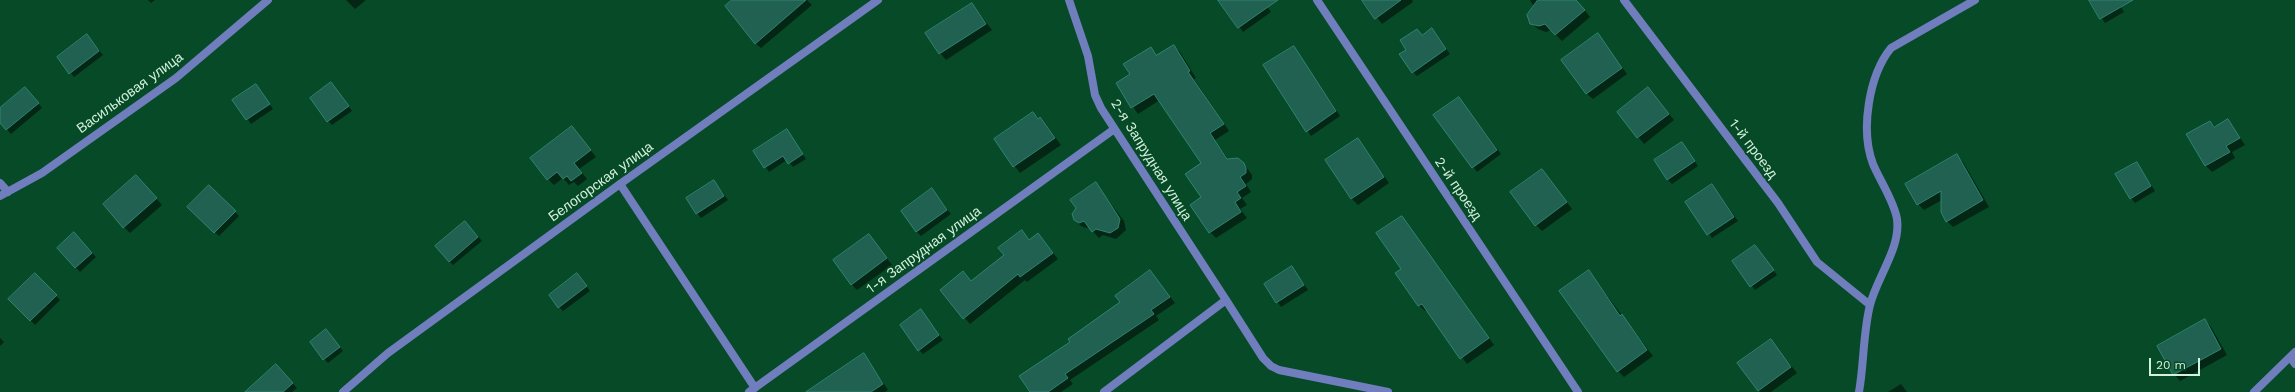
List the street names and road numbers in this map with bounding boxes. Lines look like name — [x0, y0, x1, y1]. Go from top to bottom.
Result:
street label: Васильковая улица — [74, 49, 186, 137]
street label: 2-я Запрудная улица — [1107, 96, 1195, 224]
street label: 1-й проезд — [1725, 116, 1781, 182]
street label: Белогорская улица — [545, 138, 657, 226]
street label: 2-й проезд — [1431, 154, 1485, 224]
street label: 1-я Запрудная улица — [863, 203, 985, 297]

